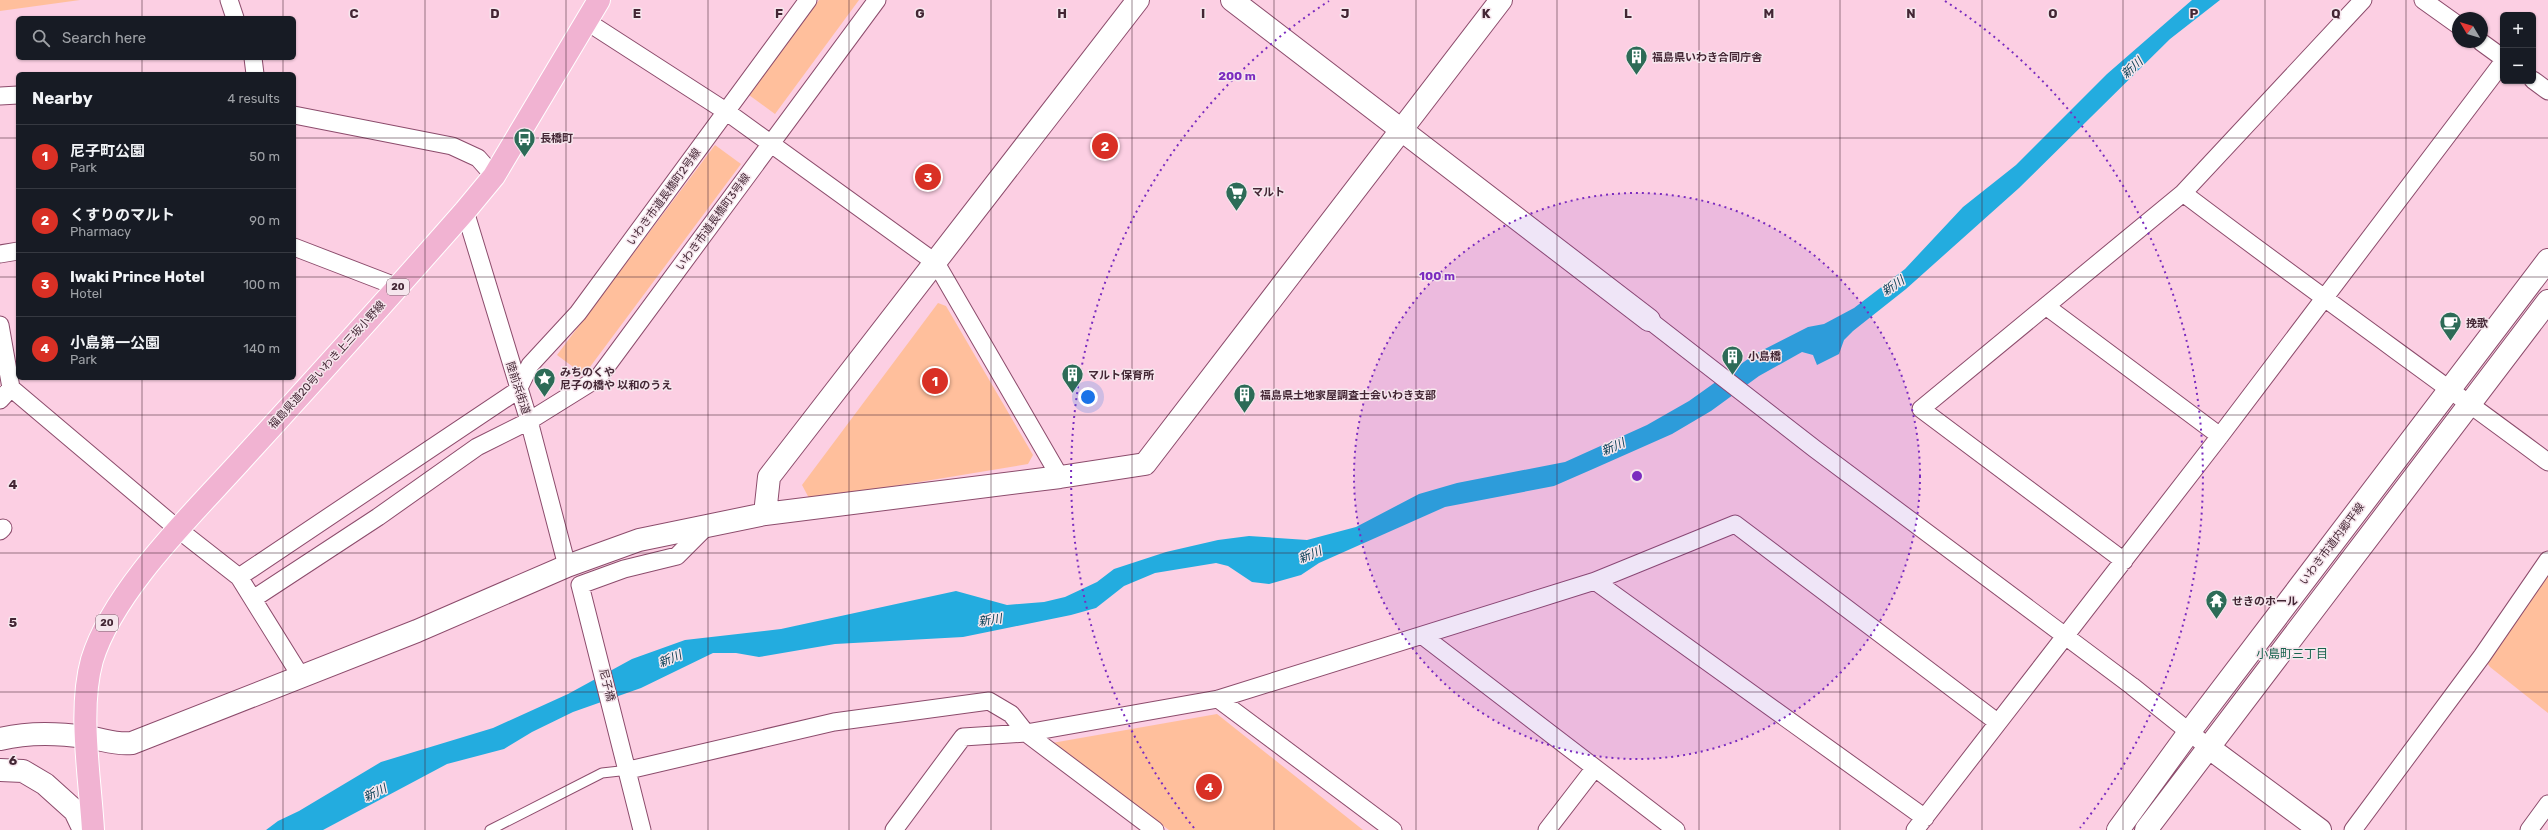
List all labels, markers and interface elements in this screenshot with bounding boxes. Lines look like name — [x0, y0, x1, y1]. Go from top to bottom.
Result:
text: C — [349, 6, 359, 21]
text: D — [490, 6, 500, 21]
text: E — [633, 6, 641, 21]
text: F — [775, 6, 783, 21]
text: G — [915, 6, 925, 21]
text: H — [1057, 6, 1067, 21]
text: I — [1201, 6, 1205, 21]
text: J — [1341, 6, 1349, 21]
text: K — [1482, 6, 1491, 21]
text: L — [1624, 6, 1632, 21]
text: M — [1764, 6, 1774, 21]
text: N — [1906, 6, 1916, 21]
text: O — [2048, 6, 2058, 21]
text: P — [2190, 6, 2199, 21]
text: Q — [2331, 6, 2341, 21]
north arrow — [2452, 12, 2488, 48]
map controls — [2500, 12, 2536, 84]
button: + — [2500, 12, 2536, 48]
search box — [16, 16, 296, 60]
icon: search — [30, 27, 52, 49]
text: Search here — [62, 29, 146, 47]
building icon: 福島県いわき合同庁舎 — [1623, 44, 1649, 77]
button: − — [2500, 48, 2536, 84]
place label: 福島県いわき合同庁舎 — [1652, 51, 1763, 64]
water label: 新川 — [2118, 53, 2147, 81]
text: 200 m — [1218, 69, 1256, 83]
text: Nearby — [32, 88, 93, 108]
text: 4 results — [227, 91, 280, 106]
bus stop icon: 長橋町 — [512, 125, 538, 158]
pin: 2 — [1092, 131, 1118, 161]
place label: 長橋町 — [540, 132, 573, 145]
text: 尼子町公園 — [70, 142, 145, 160]
street label: いわき市道長橋町2号線 — [625, 146, 703, 248]
text: 1 — [42, 149, 48, 164]
text: 50 m — [249, 149, 280, 164]
text: Park — [70, 160, 97, 175]
pin: 3 — [915, 162, 941, 192]
street label: いわき市道長橋町3号線 — [673, 171, 753, 273]
supermarket icon: マルト — [1224, 179, 1250, 212]
place label: マルト — [1252, 186, 1285, 199]
text: くすりのマルト — [70, 206, 175, 224]
text: 2 — [41, 213, 49, 228]
text: 90 m — [249, 213, 280, 228]
text: Pharmacy — [70, 224, 131, 239]
text: Iwaki Prince Hotel — [70, 268, 205, 286]
text: 100 m — [1419, 269, 1455, 283]
water label: 新川 — [1879, 272, 1909, 299]
text: 3 — [41, 277, 49, 292]
text: 100 m — [243, 277, 280, 292]
road number: 20 — [387, 279, 409, 295]
text: Hotel — [70, 286, 102, 301]
street label: 福島県道20号いわき上三坂小野線 — [266, 298, 388, 432]
cafe icon: 挽歌 — [2437, 310, 2463, 343]
place label: 挽歌 — [2466, 317, 2488, 330]
text: 小島第一公園 — [70, 334, 160, 352]
text: 4 — [41, 341, 49, 356]
text: 140 m — [243, 341, 280, 356]
building icon: 小島橋 — [1720, 343, 1746, 376]
place label: 小島橋 — [1748, 350, 1781, 363]
text: Park — [70, 352, 97, 367]
street label: 陸前浜街道 — [503, 360, 533, 416]
building icon: マルト保育所 — [1059, 362, 1085, 395]
place icon: みちのくや 尼子の橋や 以和のうえ — [532, 365, 558, 398]
place label: みちのくや 尼子の橋や 以和のうえ — [560, 366, 672, 392]
pin: 1 — [922, 366, 948, 396]
place label: マルト保育所 — [1088, 369, 1154, 382]
building icon: 福島県土地家屋調査士会いわき支部 — [1232, 382, 1258, 415]
your location — [1078, 387, 1098, 407]
place label: 福島県土地家屋調査士会いわき支部 — [1260, 389, 1436, 402]
water label: 新川 — [1599, 435, 1629, 458]
centre of rings — [1630, 469, 1644, 483]
text: 4 — [9, 477, 18, 492]
street label: いわき市道内郷平線 — [2297, 501, 2367, 587]
water label: 新川 — [1296, 543, 1326, 566]
temple icon: せきのホール — [2204, 588, 2230, 621]
place label: せきのホール — [2232, 595, 2298, 608]
water label: 新川 — [977, 611, 1005, 629]
text: 5 — [9, 615, 17, 630]
road number: 20 — [96, 615, 118, 631]
water label: 新川 — [656, 647, 686, 670]
district label: 小島町三丁目 — [2256, 647, 2328, 661]
street label: 尼子橋 — [597, 667, 617, 703]
text: 6 — [9, 753, 18, 768]
pin: 4 — [1196, 772, 1222, 802]
water label: 新川 — [361, 781, 391, 805]

